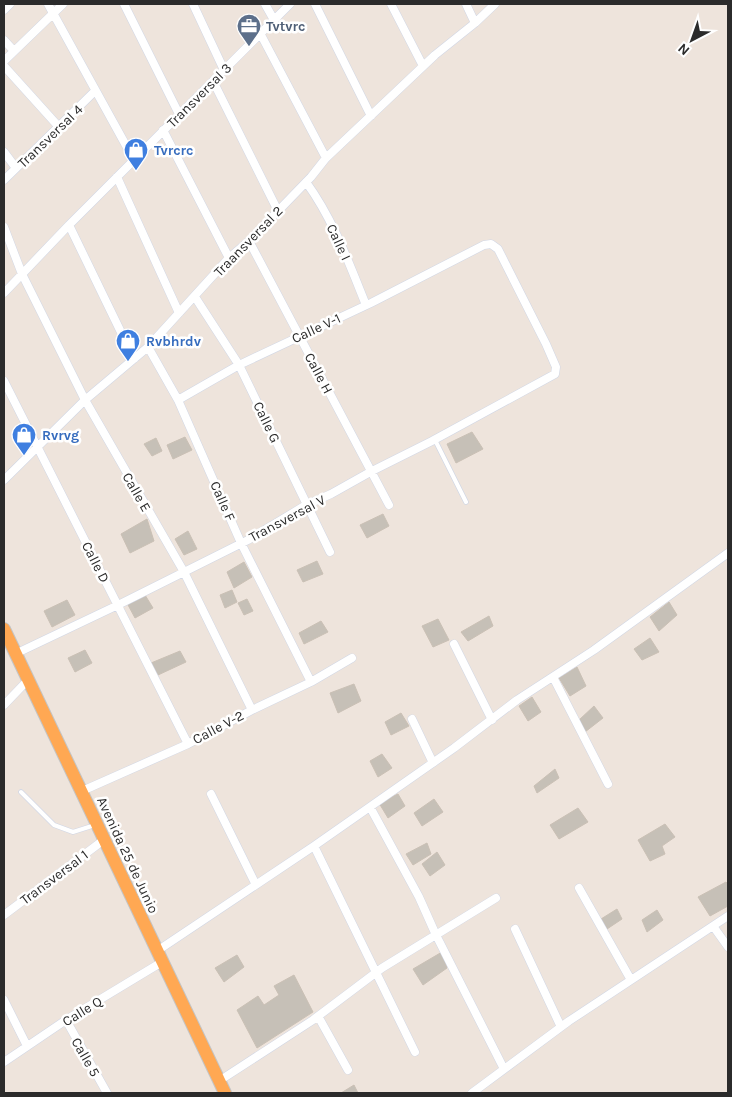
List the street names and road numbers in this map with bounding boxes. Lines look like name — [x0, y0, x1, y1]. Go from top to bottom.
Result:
street label: Transversal 3 — [163, 59, 235, 131]
street label: Transversal 4 — [14, 101, 87, 172]
street label: Traansversal 2 — [210, 202, 286, 280]
street label: Calle I — [323, 221, 354, 263]
street label: Calle V-1 — [289, 310, 343, 347]
street label: Calle H — [301, 350, 336, 397]
street label: Calle G — [249, 399, 284, 446]
street label: Calle E — [119, 470, 155, 515]
street label: Calle F — [206, 479, 239, 524]
street label: Transversal V — [246, 491, 328, 546]
street label: Calle D — [78, 539, 113, 586]
street label: Calle V-2 — [190, 707, 247, 748]
street label: Avenida 25 de Junio — [93, 794, 162, 916]
street label: Transversal 1 — [17, 846, 92, 908]
street label: Calle Q — [59, 993, 105, 1030]
street label: Calle 5 — [68, 1035, 104, 1080]

